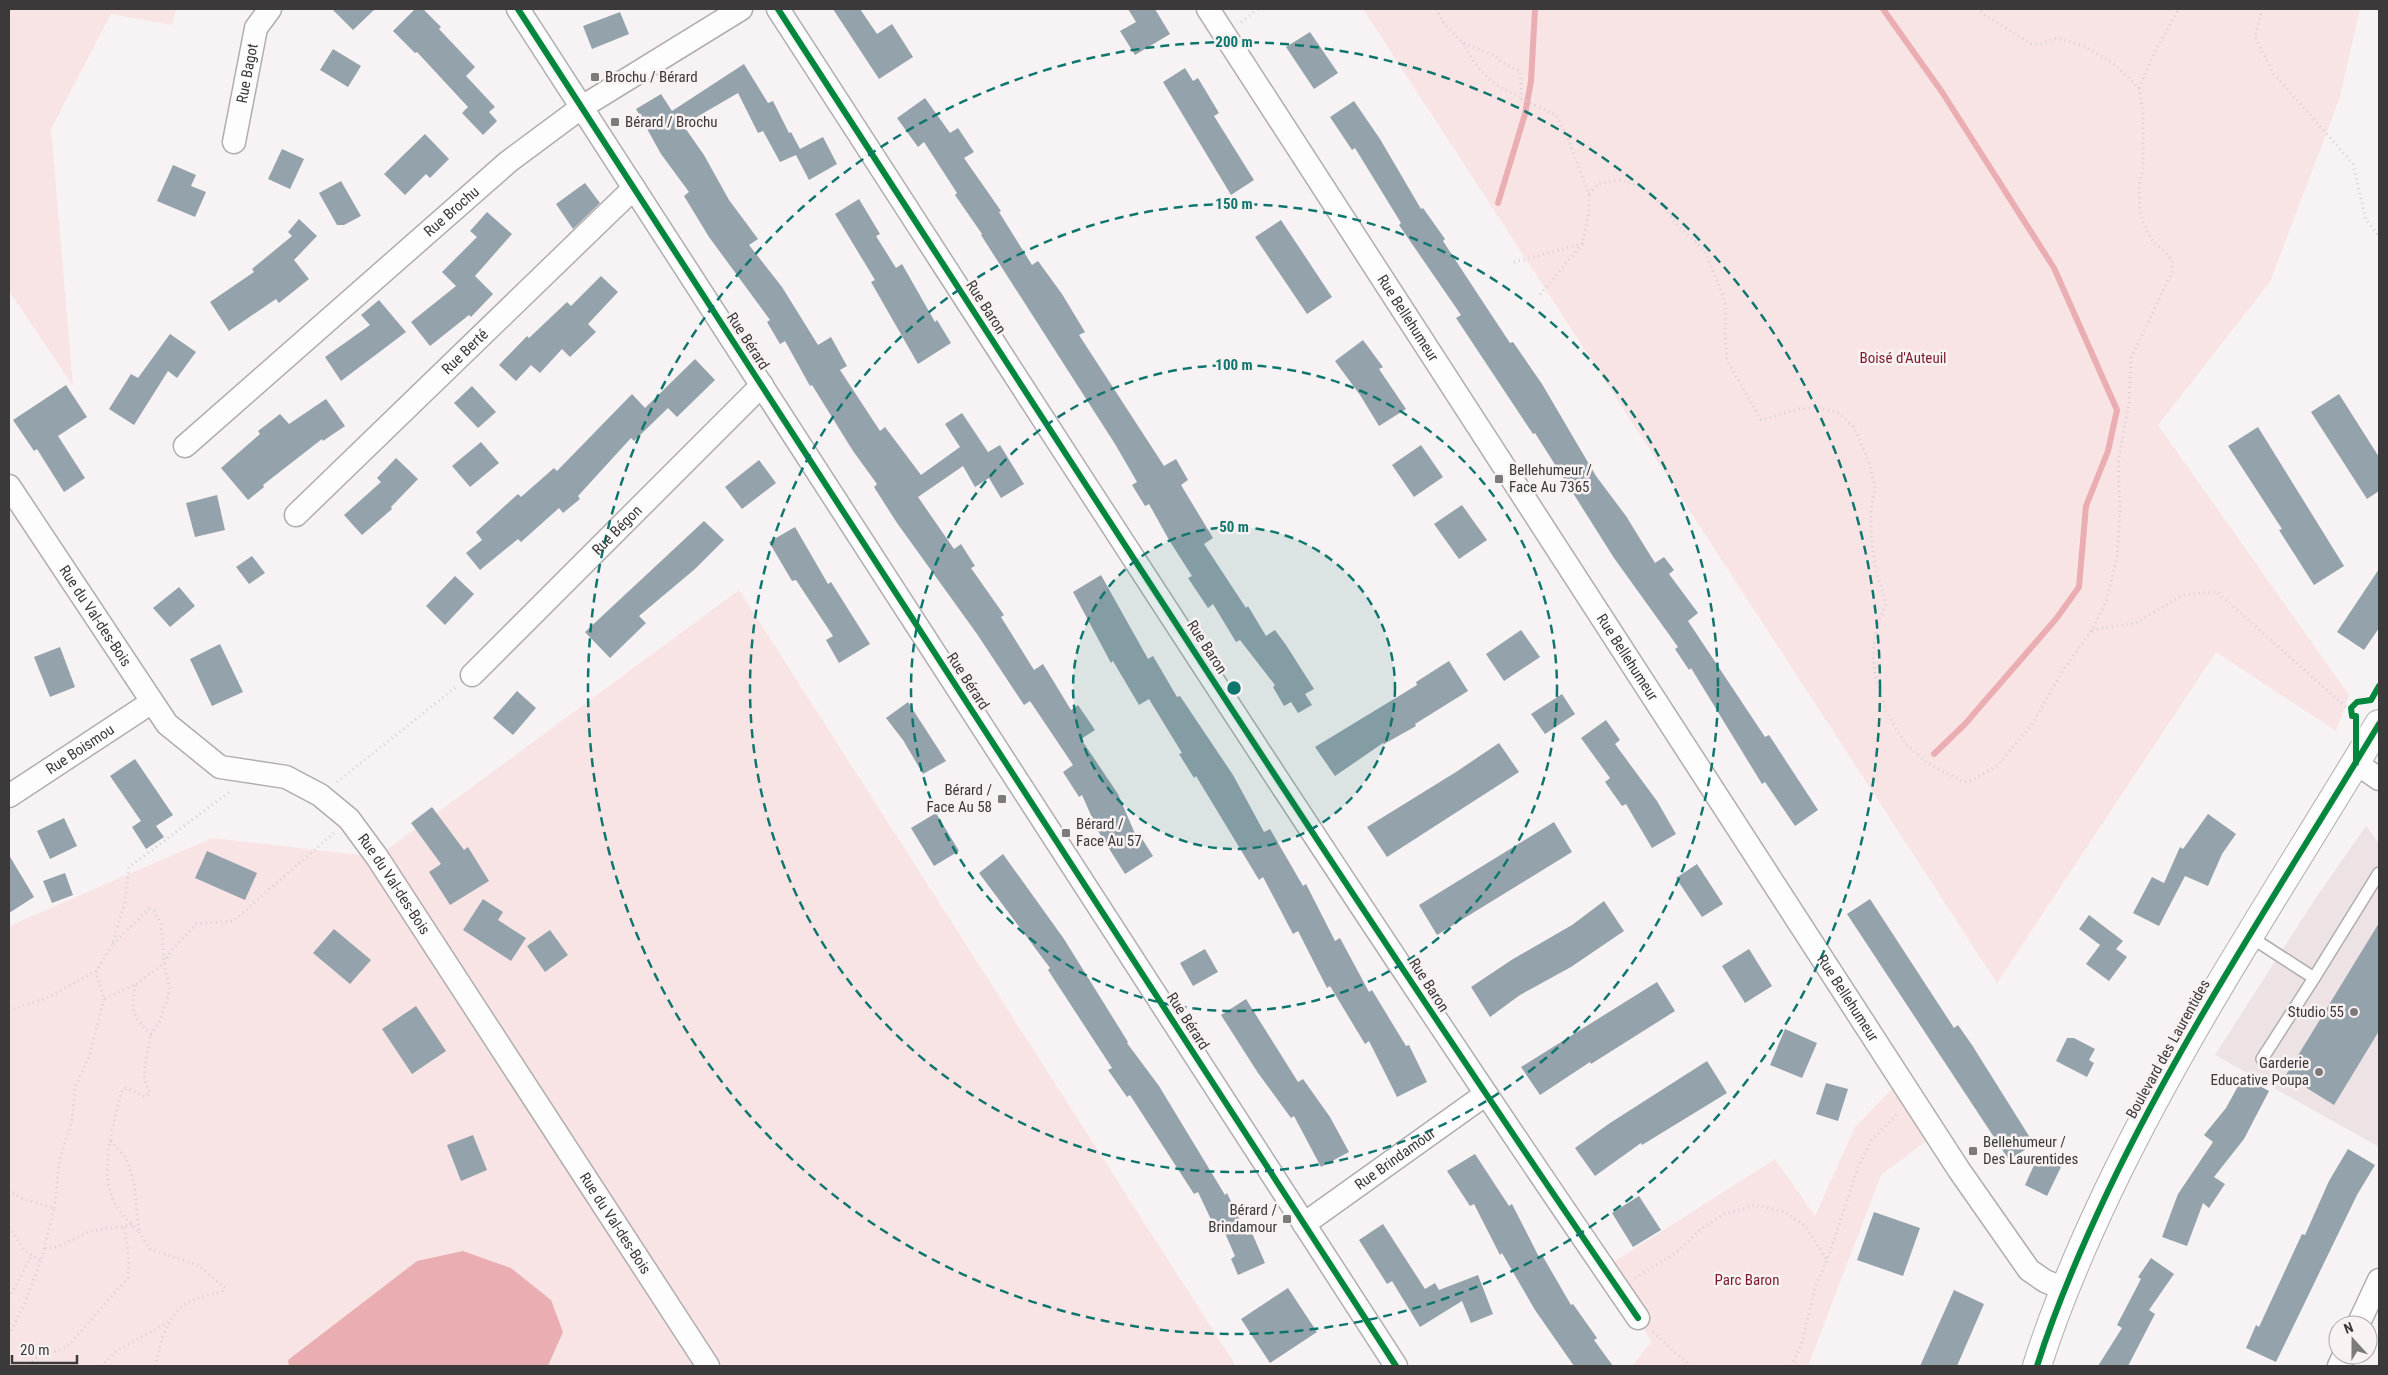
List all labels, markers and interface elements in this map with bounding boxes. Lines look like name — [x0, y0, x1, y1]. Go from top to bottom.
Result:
text: 200 m — [1215, 33, 1253, 51]
street label: Rue Bagot — [233, 42, 262, 105]
place label: Brochu / Bérard — [605, 68, 698, 86]
marker: Brochu / Bérard — [589, 71, 601, 83]
place label: Bérard / Brochu — [625, 113, 718, 131]
marker: Bérard / Brochu — [609, 116, 621, 128]
street label: Rue Brochu — [420, 183, 483, 241]
text: 150 m — [1215, 195, 1253, 213]
street label: Rue Bellehumeur — [1373, 271, 1443, 365]
street label: Rue Baron — [962, 277, 1010, 337]
street label: Rue Bérard — [723, 309, 773, 373]
street label: Rue Berté — [438, 325, 492, 378]
park label: Boisé d'Auteuil — [1859, 349, 1947, 367]
text: 100 m — [1215, 356, 1253, 374]
place label: Bellehumeur / Face Au 7365 — [1509, 461, 1592, 496]
marker: Bellehumeur / Face Au 7365 — [1493, 473, 1505, 485]
street label: Rue Bégon — [588, 501, 646, 559]
text: 50 m — [1219, 518, 1249, 536]
street label: Rue du Val-des-Bois — [55, 562, 135, 670]
street label: Rue Bellehumeur — [1593, 611, 1662, 704]
street label: Rue Baron — [1183, 617, 1231, 677]
street label: Rue Bérard — [943, 649, 993, 713]
centre of rings — [1225, 679, 1243, 697]
street label: Rue Boismou — [43, 720, 117, 778]
place label: Bérard / Face Au 58 — [926, 781, 992, 816]
marker: Bérard / Face Au 58 — [996, 793, 1008, 805]
place label: Bérard / Face Au 57 — [1076, 815, 1142, 850]
marker: Bérard / Face Au 57 — [1060, 827, 1072, 839]
street label: Rue du Val-des-Bois — [354, 830, 434, 938]
street label: Rue Bellehumeur — [1813, 951, 1883, 1045]
street label: Rue Baron — [1405, 955, 1453, 1015]
street label: Boulevard des Laurentides — [2122, 976, 2214, 1122]
street label: Rue Bérard — [1163, 989, 1213, 1053]
place label: Studio 55 — [2288, 1003, 2344, 1021]
marker: Studio 55 — [2348, 1006, 2360, 1018]
place label: Garderie Educative Poupa — [2211, 1054, 2309, 1089]
marker: Garderie Educative Poupa — [2313, 1066, 2325, 1078]
street label: Rue Brindamour — [1351, 1124, 1439, 1194]
place label: Bellehumeur / Des Laurentides — [1983, 1133, 2079, 1168]
marker: Bellehumeur / Des Laurentides — [1967, 1145, 1979, 1157]
street label: Rue du Val-des-Bois — [576, 1169, 655, 1278]
place label: Bérard / Brindamour — [1208, 1201, 1277, 1236]
marker: Bérard / Brindamour — [1281, 1213, 1293, 1225]
park label: Parc Baron — [1715, 1271, 1779, 1289]
north arrow — [2328, 1315, 2378, 1365]
text: N — [2341, 1319, 2355, 1337]
scale bar — [12, 1332, 78, 1364]
text: 20 m — [20, 1341, 50, 1359]

